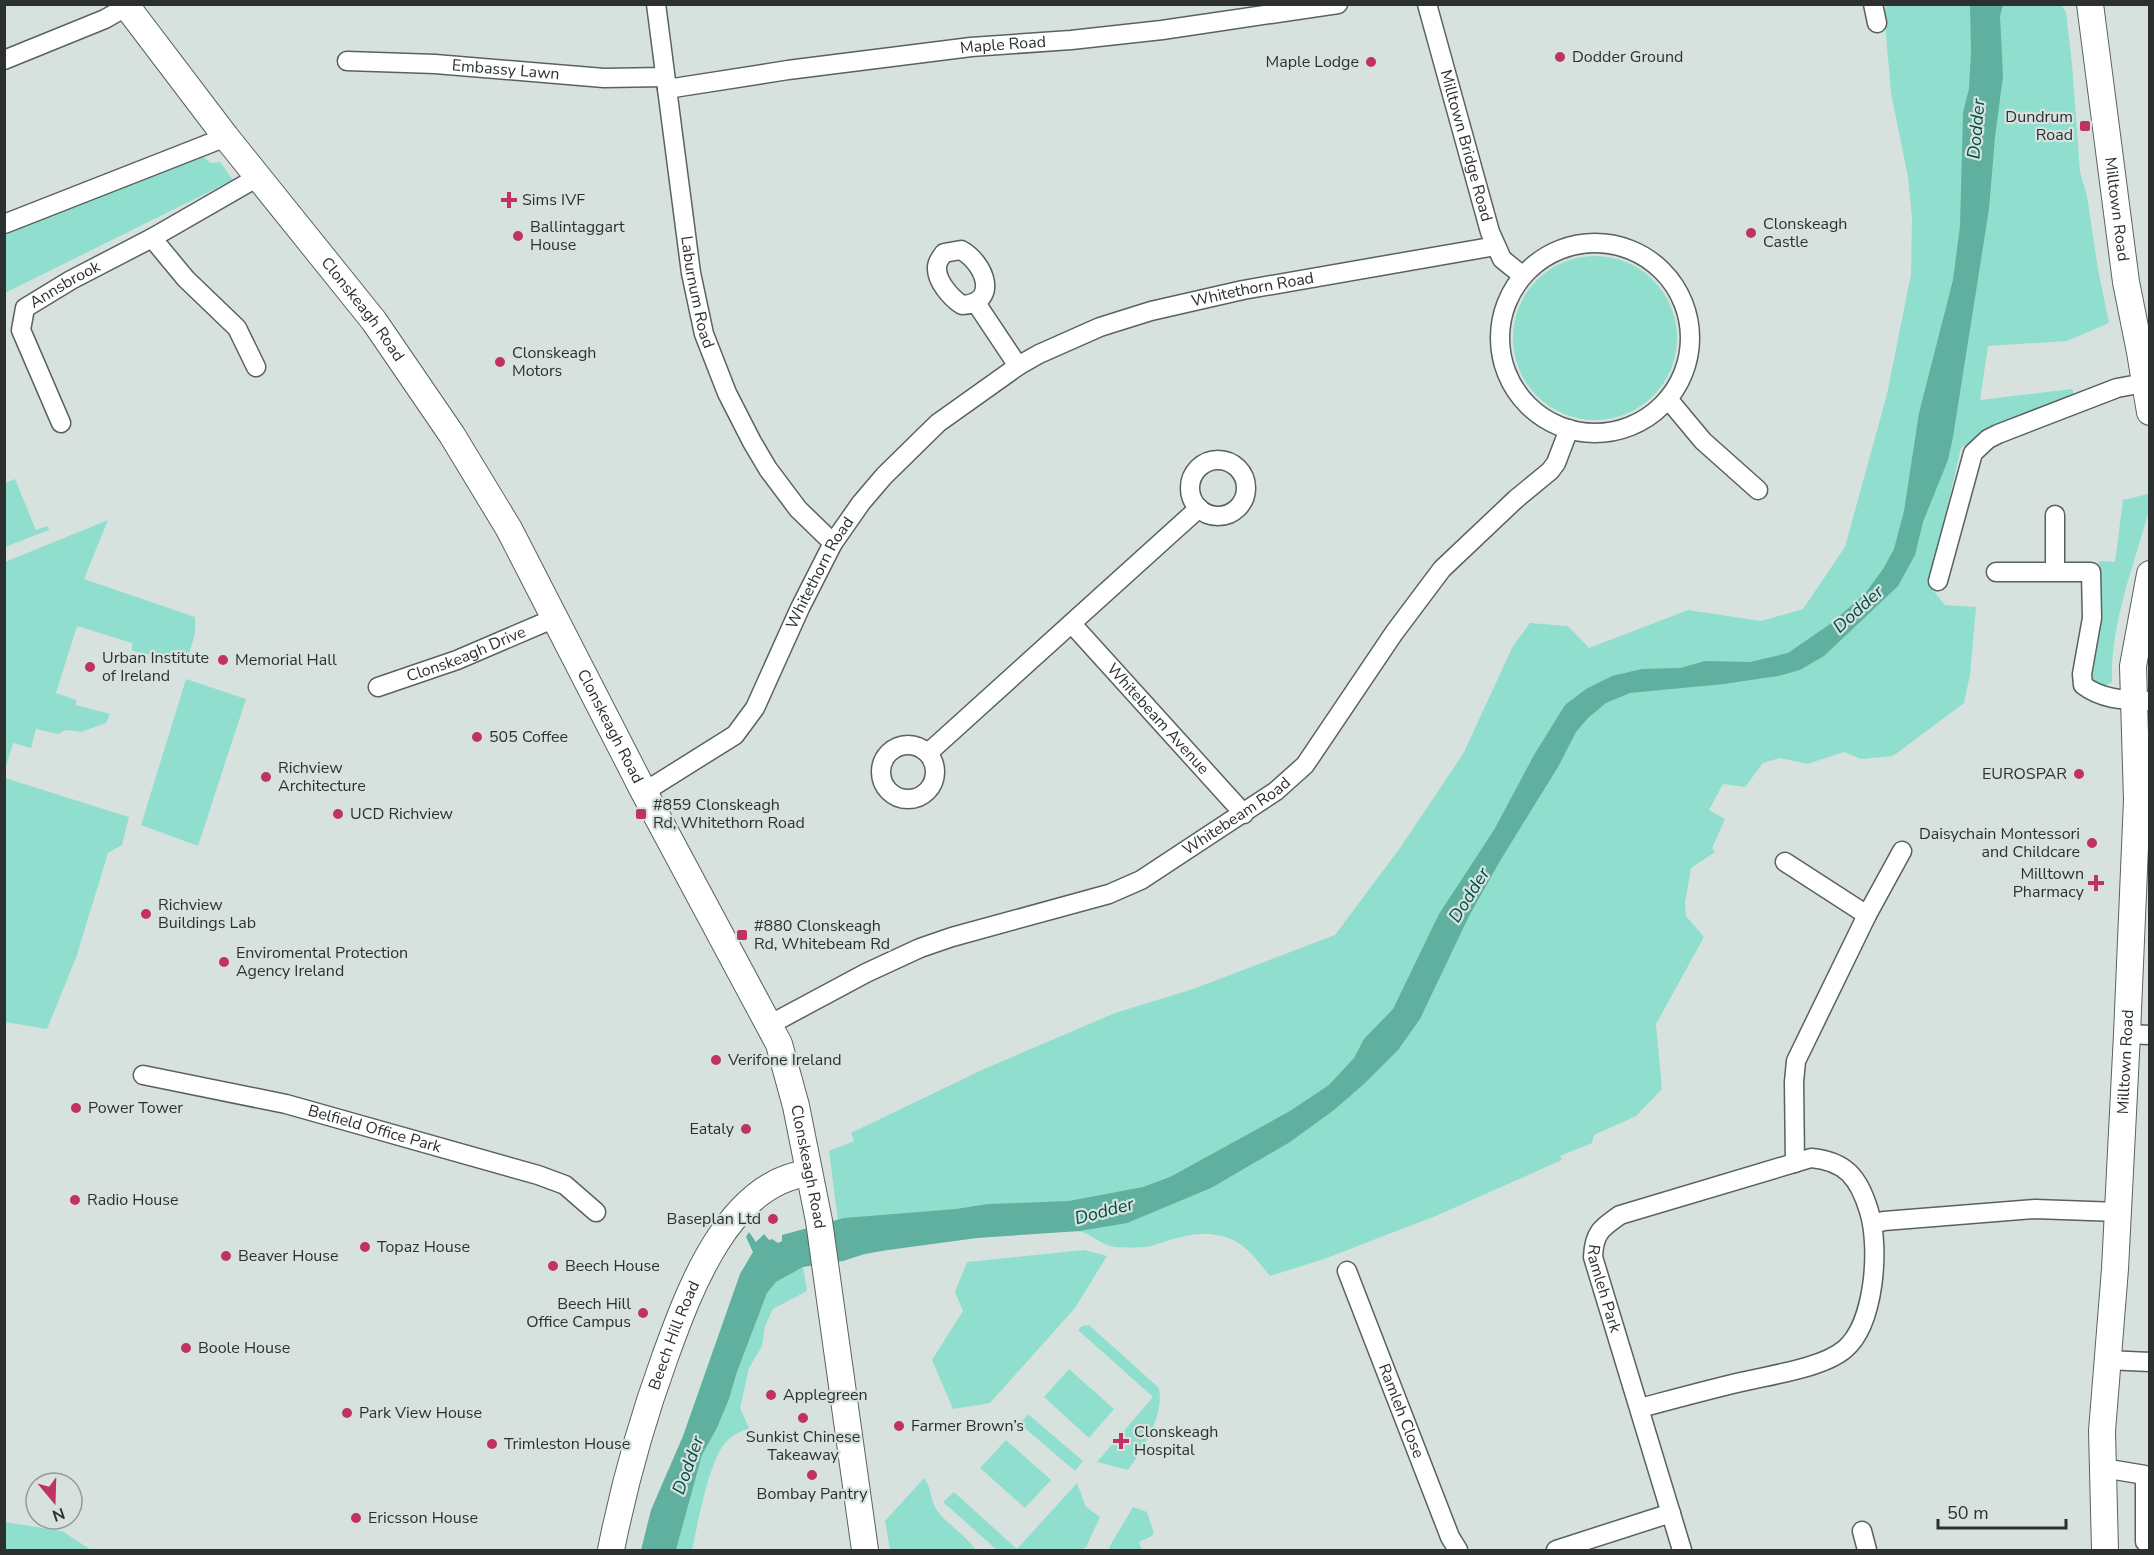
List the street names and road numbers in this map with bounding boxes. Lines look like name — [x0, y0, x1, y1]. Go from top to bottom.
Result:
street label: Maple Road — [959, 31, 1047, 59]
street label: Embassy Lawn — [451, 54, 560, 85]
street label: Milltown Bridge Road — [1435, 67, 1498, 224]
street label: Milltown Road — [2099, 156, 2134, 263]
street label: Laburnum Road — [675, 234, 720, 352]
street label: Clonskeagh Road — [316, 253, 409, 366]
street label: Annsbrook — [25, 255, 105, 314]
street label: Whitethorn Road — [1189, 267, 1316, 312]
street label: Whitethorn Road — [781, 512, 859, 632]
street label: Clonskeagh Drive — [404, 621, 529, 687]
street label: Whitebeam Avenue — [1102, 658, 1214, 779]
street label: Clonskeagh Road — [572, 665, 649, 787]
street label: Whitebeam Road — [1178, 772, 1295, 861]
street label: Milltown Road — [2112, 1009, 2139, 1115]
street label: Belfield Office Park — [305, 1100, 445, 1159]
street label: Clonskeagh Road — [785, 1103, 831, 1230]
street label: Ramleh Park — [1582, 1243, 1627, 1336]
street label: Beech Hill Road — [643, 1277, 705, 1393]
street label: Ramleh Close — [1373, 1360, 1429, 1461]

